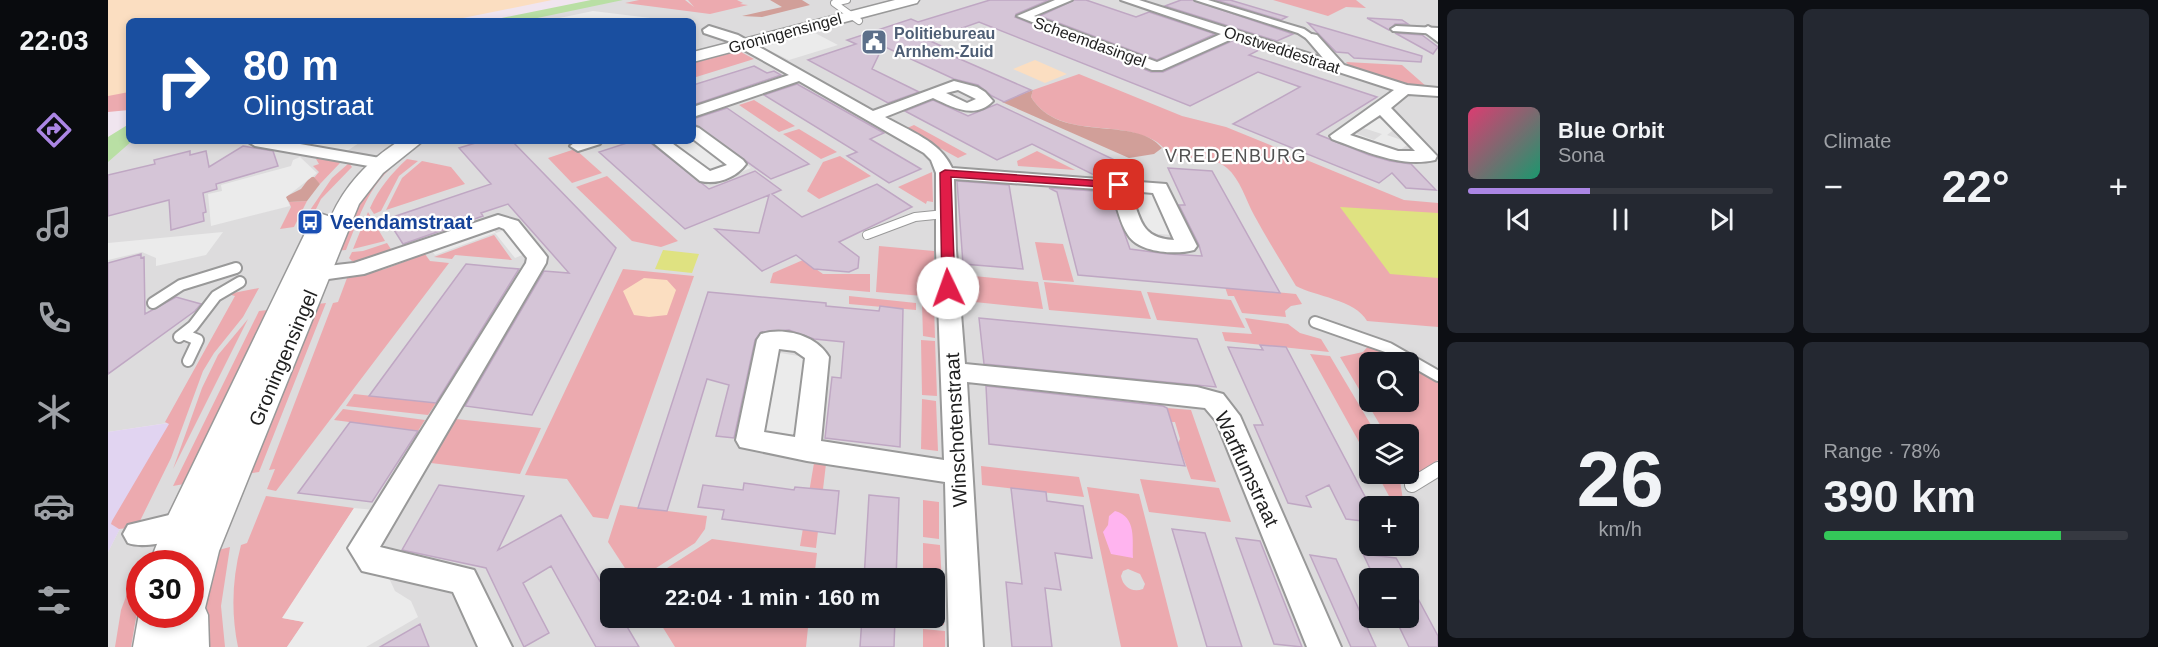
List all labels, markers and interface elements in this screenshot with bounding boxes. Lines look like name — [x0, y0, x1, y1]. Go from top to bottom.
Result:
street label: Groningensingel — [727, 10, 843, 56]
street label: Scheemdasingel — [1032, 14, 1148, 70]
street label: Onstweddestraat — [1222, 23, 1343, 77]
place label: Politiebureau Arnhem-Zuid — [894, 25, 995, 60]
text: 22:03 — [19, 26, 89, 56]
public building icon: Politiebureau Arnhem-Zuid — [859, 27, 889, 57]
icon: right — [144, 42, 222, 120]
text: 80 m — [243, 42, 339, 89]
text: Olingstraat — [243, 91, 374, 121]
icon: directions — [33, 109, 75, 151]
text: Blue Orbit — [1558, 118, 1664, 143]
text: Climate — [1824, 130, 1891, 152]
text: Sona — [1558, 144, 1605, 166]
district label: VREDENBURG — [1165, 146, 1307, 166]
pin — [1093, 159, 1144, 210]
text: 22° — [1942, 161, 2010, 212]
icon: arrive — [1102, 168, 1135, 201]
text: − — [1824, 168, 1843, 205]
text: + — [2109, 168, 2128, 205]
icon: music — [33, 203, 75, 245]
icon: previous — [1502, 203, 1535, 236]
icon: pause — [1604, 203, 1637, 236]
icon: next — [1705, 203, 1738, 236]
bus stop icon: Veendamstraat — [295, 207, 325, 237]
place label: Veendamstraat — [330, 211, 473, 233]
position arrow — [916, 256, 980, 320]
street label: Groningensingel — [244, 287, 322, 429]
icon: phone — [33, 297, 75, 339]
street label: Winschotenstraat — [941, 352, 971, 508]
map controls — [1359, 352, 1419, 628]
button: search — [1359, 352, 1419, 412]
icon: climate — [33, 391, 75, 433]
street label: Warffumstraat — [1211, 408, 1283, 530]
button: layers — [1359, 424, 1419, 484]
text: 26 — [1577, 435, 1664, 523]
text: Range · 78% — [1824, 440, 1940, 462]
text: 390 km — [1824, 471, 1976, 522]
icon: car — [33, 485, 75, 527]
button: + — [1359, 496, 1419, 556]
text: km/h — [1599, 518, 1642, 540]
speed limit sign: 30 — [126, 550, 204, 628]
button: − — [1359, 568, 1419, 628]
icon: filters — [33, 579, 75, 621]
text: 22:04 · 1 min · 160 m — [665, 585, 880, 610]

